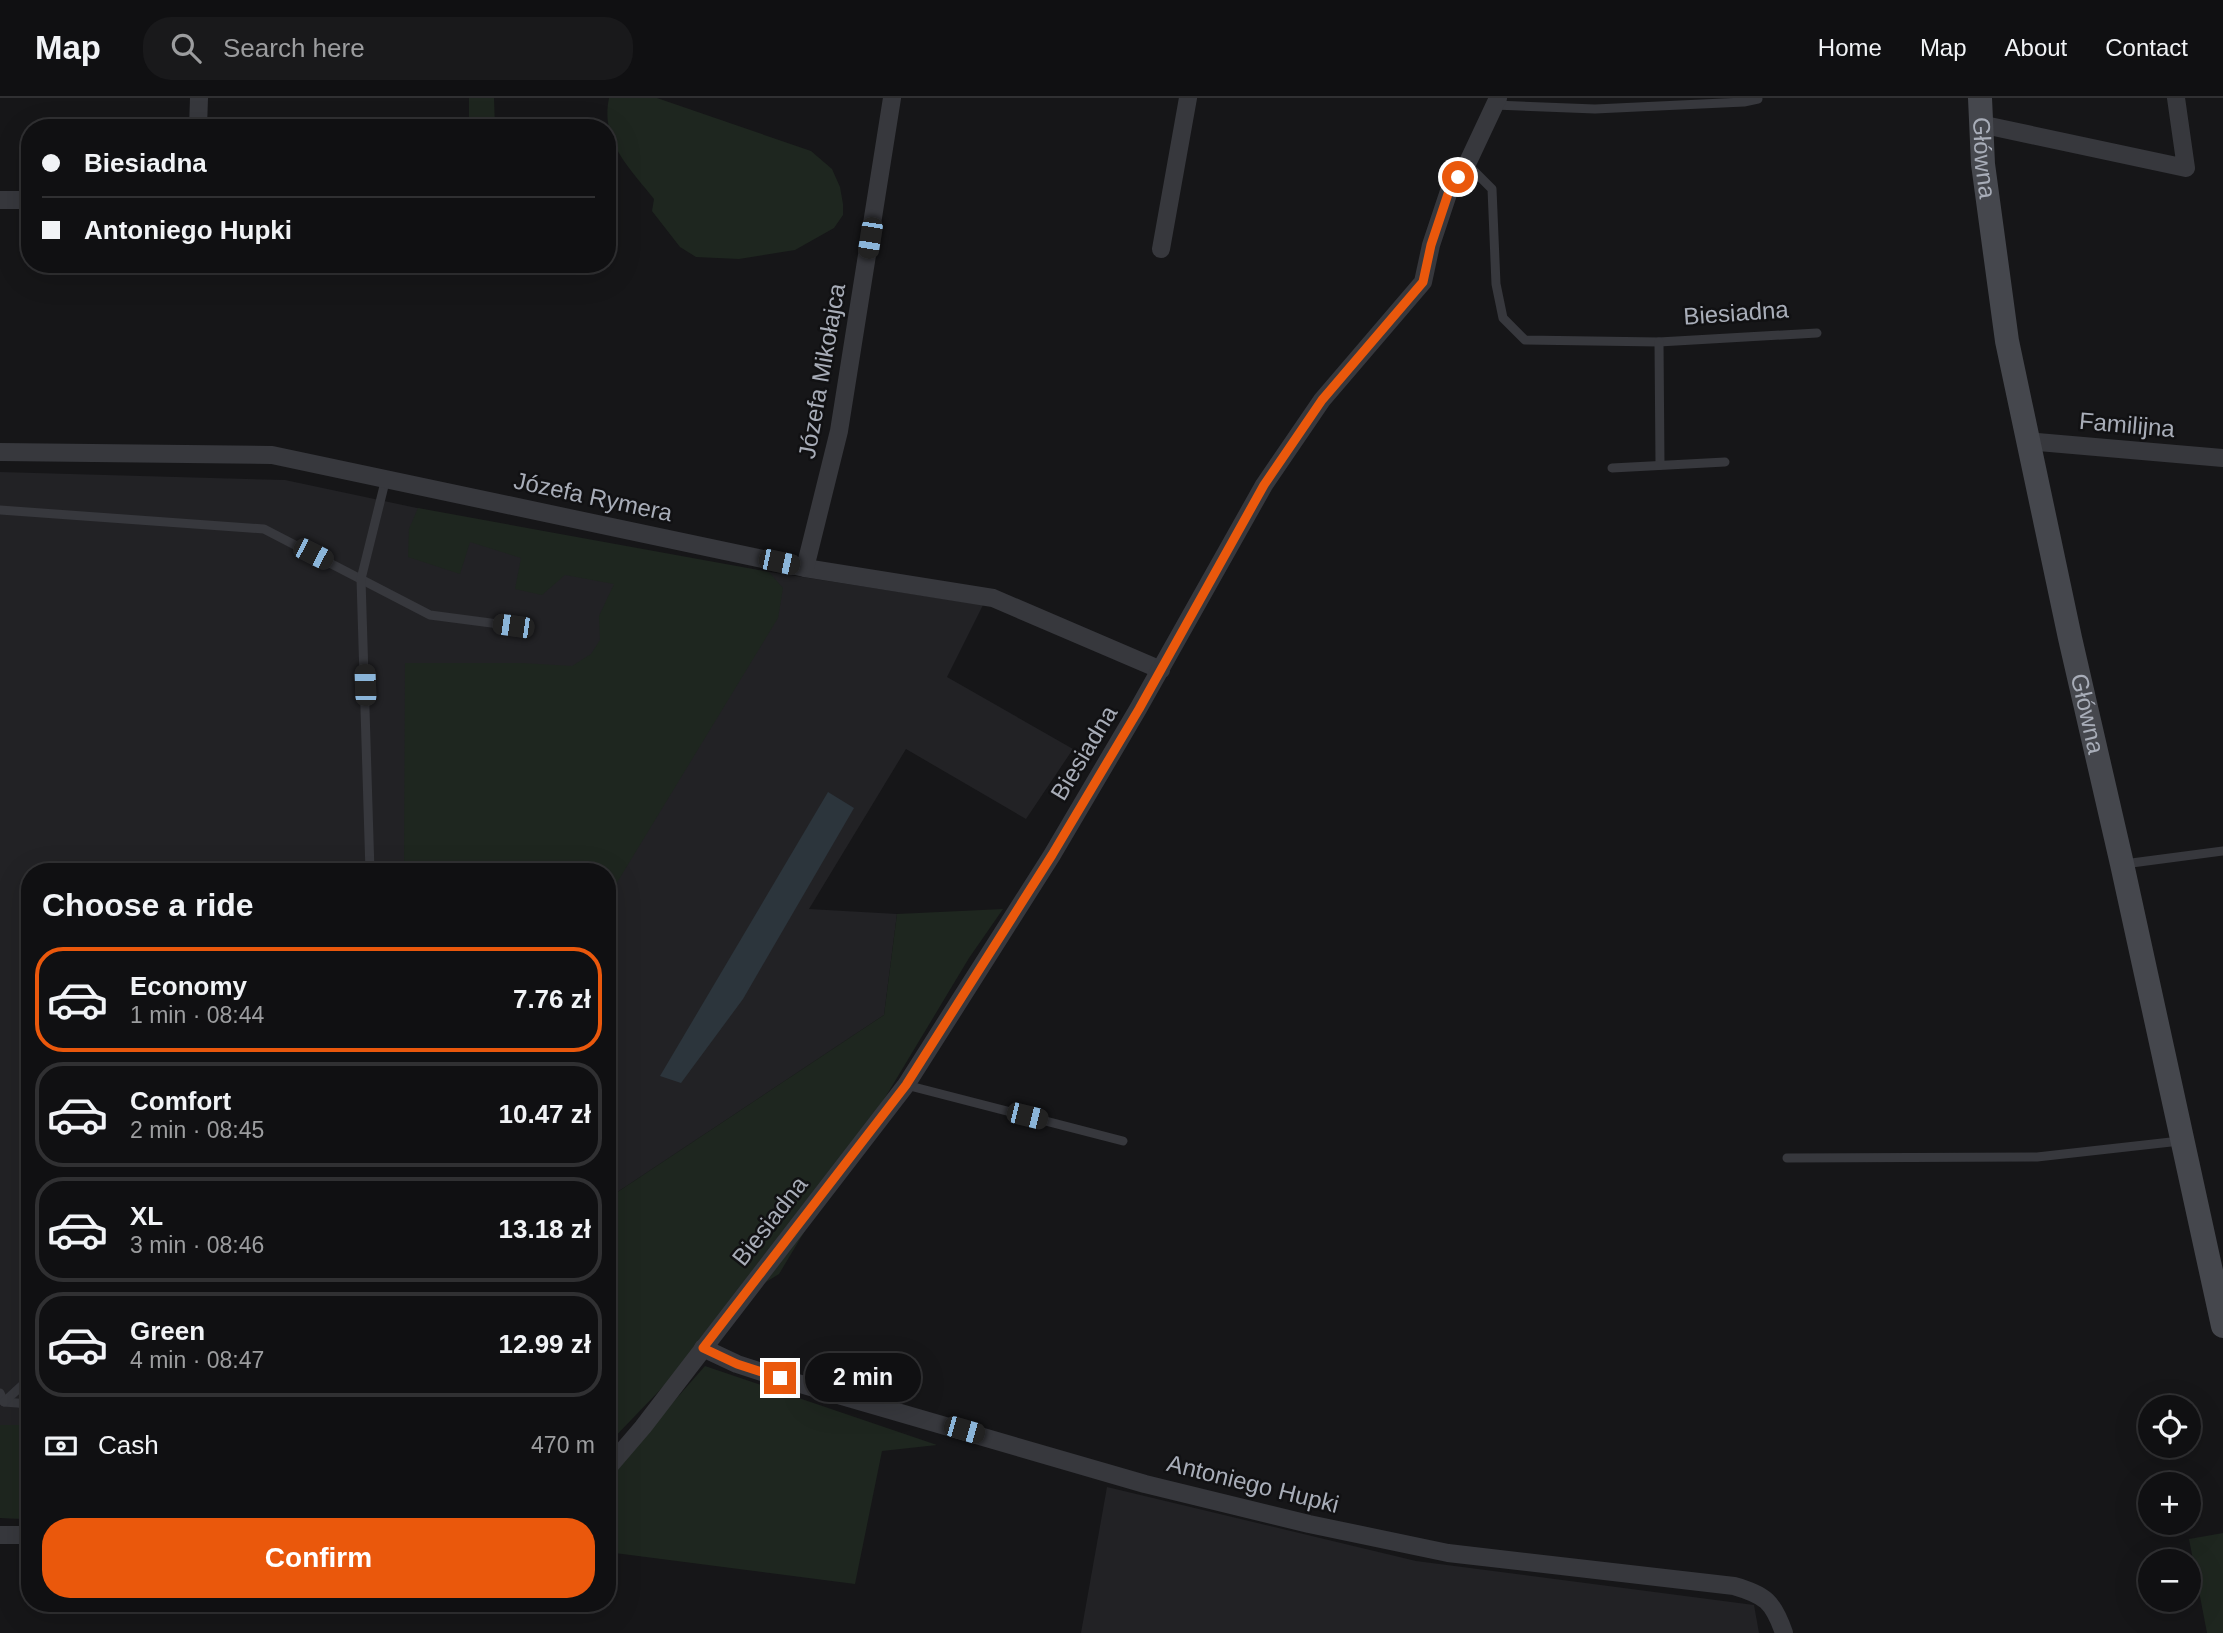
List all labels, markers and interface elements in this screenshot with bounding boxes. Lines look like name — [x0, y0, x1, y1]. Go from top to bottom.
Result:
search box — [143, 17, 633, 80]
text: Map — [35, 29, 101, 66]
icon: search — [167, 29, 205, 67]
text: Search here — [223, 33, 365, 63]
text: Home — [1818, 34, 1882, 61]
text: Map — [1920, 34, 1967, 61]
text: About — [2005, 34, 2067, 61]
text: Contact — [2105, 34, 2188, 61]
street label: Główna — [1968, 117, 2002, 201]
text: Biesiadna — [84, 148, 207, 178]
route start — [1442, 161, 1474, 193]
text: Antoniego Hupki — [84, 215, 292, 245]
car — [857, 216, 884, 260]
street label: Józefa Mikołajca — [793, 281, 850, 461]
street label: Biesiadna — [1682, 295, 1790, 330]
street label: Familijna — [2078, 407, 2177, 442]
street label: Józefa Rymera — [511, 467, 675, 527]
car — [290, 535, 337, 573]
car — [757, 547, 802, 577]
car — [491, 613, 536, 639]
car — [354, 664, 377, 706]
street label: Główna — [2066, 671, 2110, 757]
street label: Biesiadna — [1045, 700, 1123, 805]
text: Choose a ride — [42, 887, 254, 923]
icon: car — [46, 968, 109, 1031]
text: Economy — [130, 971, 247, 1001]
text: 7.76 zł — [513, 984, 591, 1014]
text: 1 min · 08:44 — [130, 1002, 264, 1028]
icon: car — [46, 1083, 109, 1146]
text: Comfort — [130, 1086, 231, 1116]
text: 10.47 zł — [498, 1099, 591, 1129]
car — [1005, 1101, 1050, 1131]
text: 2 min · 08:45 — [130, 1117, 264, 1143]
street label: Biesiadna — [727, 1170, 813, 1271]
icon: car — [46, 1198, 109, 1261]
text: XL — [130, 1201, 163, 1231]
text: 13.18 zł — [498, 1214, 591, 1244]
text: 3 min · 08:46 — [130, 1232, 264, 1258]
icon: car — [46, 1313, 109, 1376]
text: Green — [130, 1316, 205, 1346]
text: 12.99 zł — [498, 1329, 591, 1359]
text: 4 min · 08:47 — [130, 1347, 264, 1373]
callout: 2 min — [804, 1354, 920, 1402]
route end — [764, 1362, 796, 1394]
text: 2 min — [833, 1364, 893, 1390]
map controls — [2138, 1395, 2201, 1612]
button: locate — [2138, 1395, 2201, 1458]
car — [941, 1414, 988, 1446]
icon: cash — [42, 1427, 80, 1465]
text: Cash — [98, 1430, 159, 1460]
text: 470 m — [531, 1432, 595, 1458]
street label: Antoniego Hupki — [1164, 1449, 1342, 1518]
button: + — [2138, 1472, 2201, 1535]
button: Confirm — [42, 1518, 595, 1598]
button: − — [2138, 1549, 2201, 1612]

